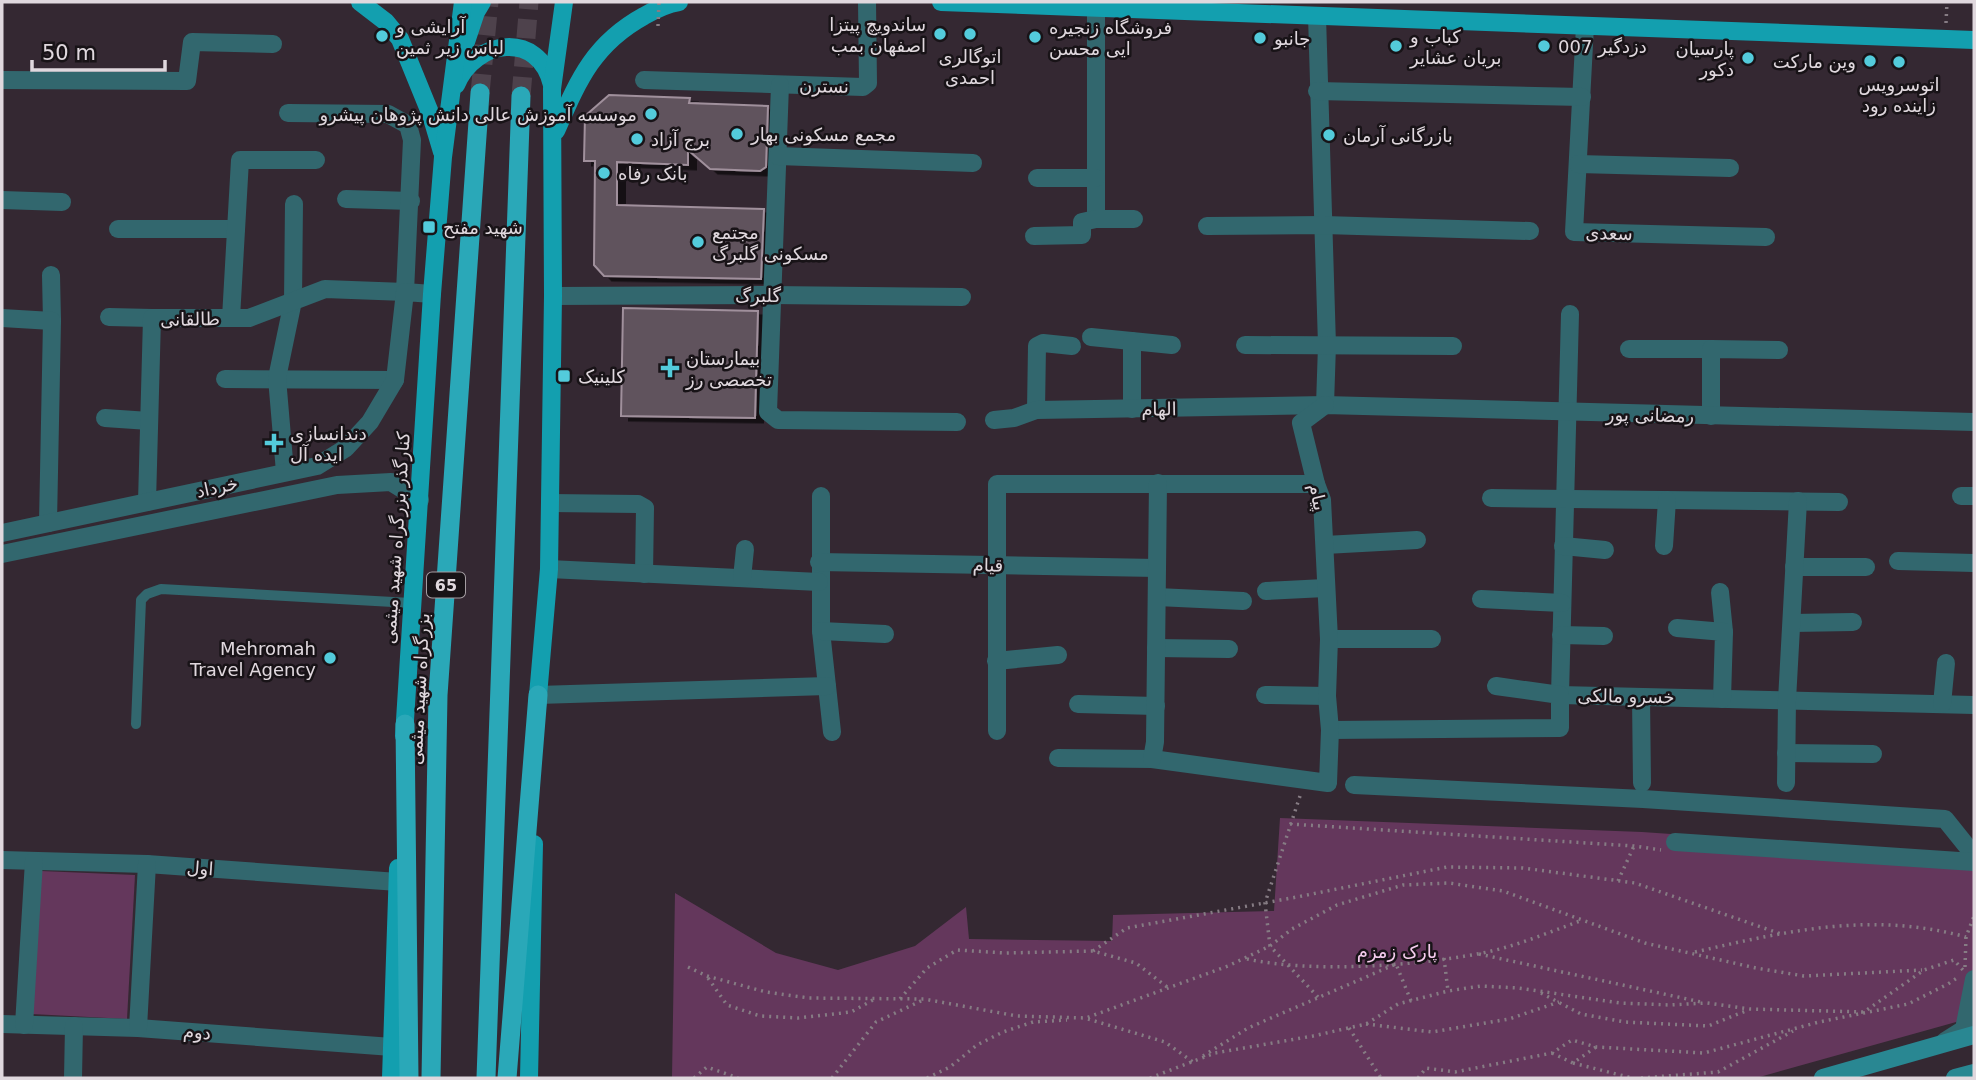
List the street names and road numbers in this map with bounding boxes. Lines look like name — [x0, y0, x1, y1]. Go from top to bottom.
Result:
street label: نسترن — [799, 75, 849, 98]
street label: سعدی — [1585, 222, 1633, 244]
street label: گلبرگ — [735, 285, 781, 307]
street label: طالقانی — [160, 308, 220, 330]
street label: الهام — [1141, 398, 1177, 421]
street label: رمضانی پور — [1605, 404, 1694, 427]
street label: کنارگذر بزرگراه شهید میثمی — [378, 431, 415, 645]
street label: خرداد — [194, 472, 240, 503]
street label: پیام — [1304, 481, 1331, 513]
street label: قیام — [972, 554, 1004, 576]
road number: 65 — [427, 572, 465, 598]
street label: بزرگراه شهید میثمی — [405, 612, 434, 766]
street label: خسرو مالکی — [1577, 685, 1675, 708]
street label: اول — [186, 857, 214, 880]
street label: دوم — [182, 1021, 212, 1044]

